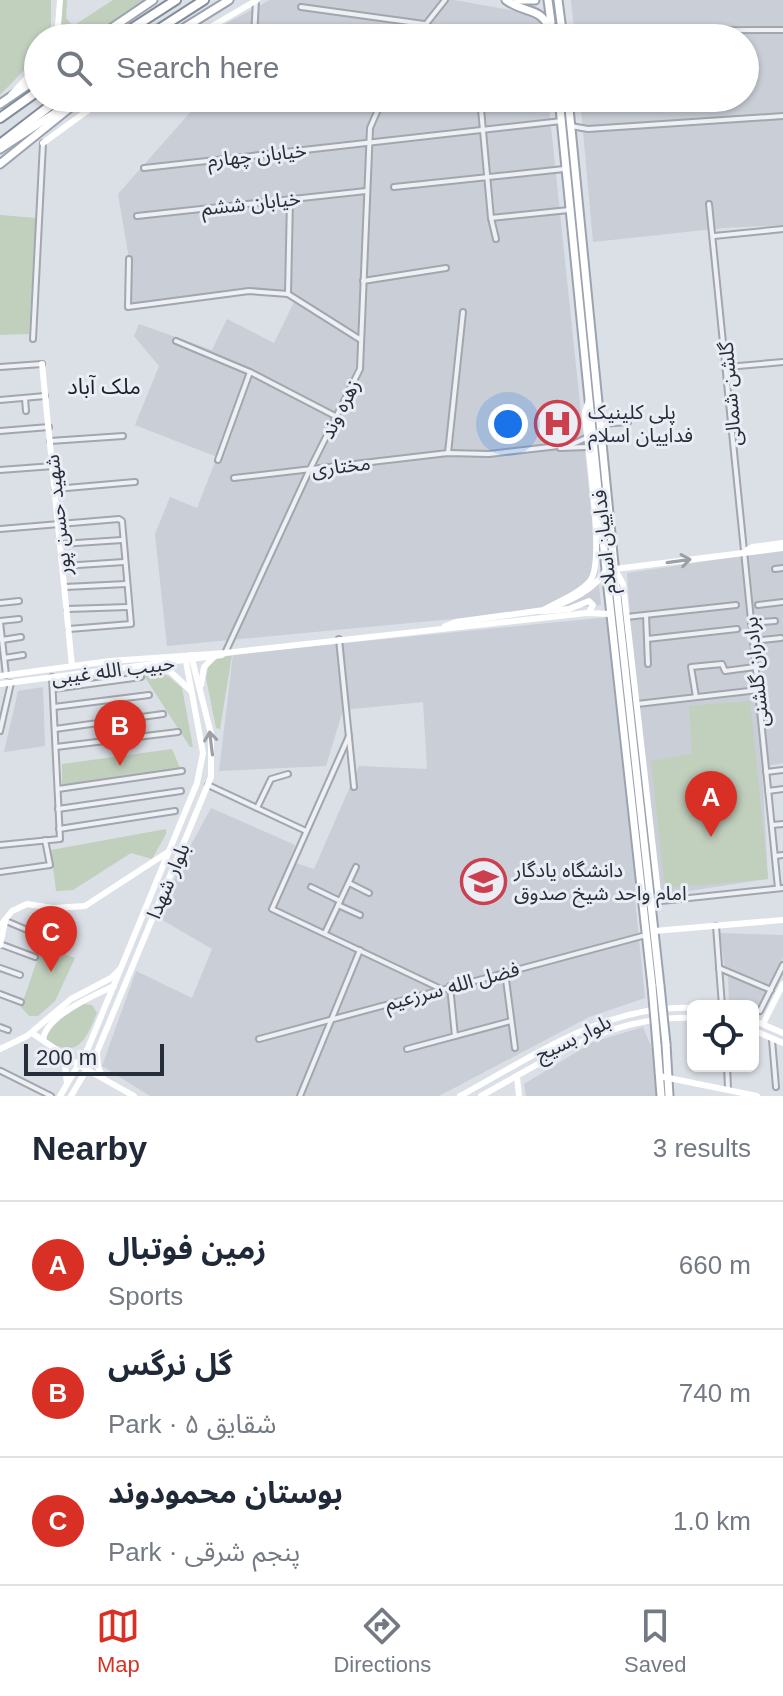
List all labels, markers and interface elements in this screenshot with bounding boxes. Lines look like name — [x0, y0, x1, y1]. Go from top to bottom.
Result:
search box — [24, 24, 759, 112]
icon: search — [52, 46, 96, 90]
text: Search here — [116, 51, 279, 84]
street label: خیابان چهارم — [206, 139, 308, 175]
street label: خیابان ششم — [200, 187, 302, 223]
street label: گلشن شمالی — [714, 340, 747, 447]
district label: ملک آباد — [67, 374, 141, 399]
street label: زهره وند — [316, 376, 365, 443]
hospital icon: پلی کلینیک فداییان اسلام — [533, 399, 581, 447]
place label: پلی کلینیک فداییان اسلام — [588, 401, 693, 450]
your location — [488, 404, 528, 444]
street label: مختاری — [310, 451, 372, 482]
street label: شهید حسن پور — [41, 453, 78, 577]
street label: فداییان اسلام — [588, 488, 624, 595]
one-way arrow — [666, 553, 691, 568]
street label: برادران گلشنی — [739, 616, 774, 728]
street label: حبیب الله غیبی — [50, 652, 176, 689]
pin: B — [94, 700, 146, 766]
one-way arrow — [203, 731, 218, 756]
pin: A — [685, 771, 737, 837]
street label: بلوار شهدا — [142, 840, 195, 922]
school or university icon: دانشگاه یادگار امام واحد شیخ صدوق — [459, 857, 507, 905]
place label: دانشگاه یادگار امام واحد شیخ صدوق — [513, 859, 687, 908]
pin: C — [25, 906, 77, 972]
street label: فضل الله سرزعیم — [382, 957, 523, 1018]
map controls — [687, 1000, 759, 1072]
button: locate — [687, 1000, 759, 1072]
street label: بلوار بسیج — [532, 1010, 616, 1069]
scale bar — [24, 1040, 164, 1076]
text: 200 m — [36, 1045, 97, 1070]
text: Nearby — [32, 1129, 147, 1167]
text: 3 results — [653, 1133, 751, 1163]
text: زمین فوتبال — [108, 1232, 266, 1265]
text: A — [49, 1250, 67, 1280]
text: 660 m — [679, 1250, 751, 1280]
text: Sports — [108, 1281, 183, 1311]
text: گل نرگس — [108, 1348, 232, 1381]
text: B — [49, 1378, 67, 1408]
text: 740 m — [679, 1378, 751, 1408]
text: Park · شقایق ۵ — [108, 1409, 276, 1439]
text: بوستان محمودوند — [108, 1476, 343, 1509]
text: C — [49, 1506, 67, 1536]
text: 1.0 km — [673, 1506, 751, 1536]
text: Park · پنجم شرقی — [108, 1537, 300, 1567]
tab: Map — [96, 1604, 140, 1678]
tab: Directions — [333, 1604, 431, 1678]
tab: Saved — [624, 1604, 687, 1678]

